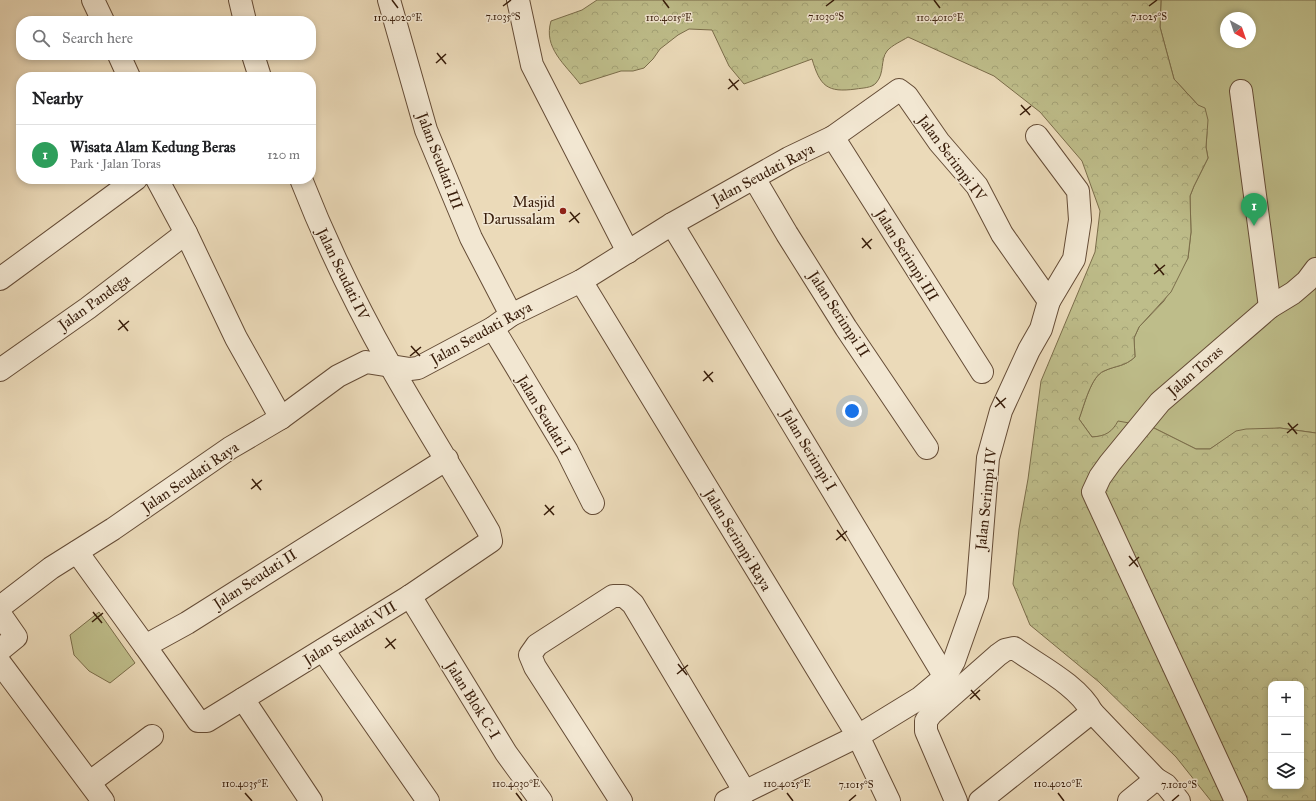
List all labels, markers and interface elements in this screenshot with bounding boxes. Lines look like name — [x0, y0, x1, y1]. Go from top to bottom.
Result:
text: 7.1035°S — [485, 11, 521, 23]
text: 7.1030°S — [808, 11, 844, 23]
text: 7.1025°S — [1131, 11, 1167, 23]
text: 110.4020°E — [374, 12, 422, 24]
text: 110.4015°E — [646, 12, 692, 24]
text: 110.4010°E — [916, 12, 964, 24]
north arrow — [1220, 12, 1256, 48]
search box — [16, 16, 316, 60]
icon: search — [30, 27, 52, 49]
text: Search here — [62, 29, 133, 47]
text: Nearby — [32, 88, 83, 109]
street label: Jalan Seudati III — [412, 108, 467, 212]
street label: Jalan Serimpi IV — [912, 110, 990, 205]
text: Wisata Alam Kedung Beras — [70, 138, 236, 156]
street label: Jalan Seudati Raya — [707, 139, 818, 210]
text: 1 — [42, 147, 48, 163]
text: 120 m — [267, 147, 300, 163]
text: Park · Jalan Toras — [70, 156, 161, 172]
place label: Masjid Darussalam — [483, 193, 555, 228]
pin: 1 — [1241, 193, 1267, 226]
street label: Jalan Serimpi III — [870, 204, 942, 305]
marker: Masjid Darussalam — [558, 206, 568, 216]
street label: Jalan Seudati IV — [311, 223, 373, 324]
street label: Jalan Serimpi II — [803, 266, 873, 361]
street label: Jalan Pandega — [53, 270, 134, 336]
street label: Jalan Seudati Raya — [425, 297, 536, 370]
street label: Jalan Toras — [1162, 342, 1227, 402]
street label: Jalan Seudati I — [511, 370, 575, 459]
your location — [842, 401, 862, 421]
street label: Jalan Serimpi I — [776, 404, 840, 495]
street label: Jalan Seudati Raya — [136, 438, 243, 518]
street label: Jalan Serimpi IV — [971, 446, 1001, 553]
street label: Jalan Serimpi Raya — [699, 484, 776, 595]
street label: Jalan Seudati II — [208, 545, 301, 615]
street label: Jalan Seudati VII — [298, 597, 400, 671]
street label: Jalan Blok C-I — [440, 656, 504, 743]
map controls — [1268, 681, 1304, 789]
button: + — [1268, 681, 1304, 717]
button: − — [1268, 717, 1304, 753]
button: layers — [1268, 753, 1304, 789]
text: 110.4035°E — [222, 778, 268, 790]
text: 110.4030°E — [492, 778, 540, 790]
text: 110.4025°E — [763, 778, 811, 790]
text: 110.4020°E — [1034, 778, 1082, 790]
text: 7.1015°S — [839, 779, 874, 791]
text: 7.1010°S — [1161, 779, 1197, 791]

